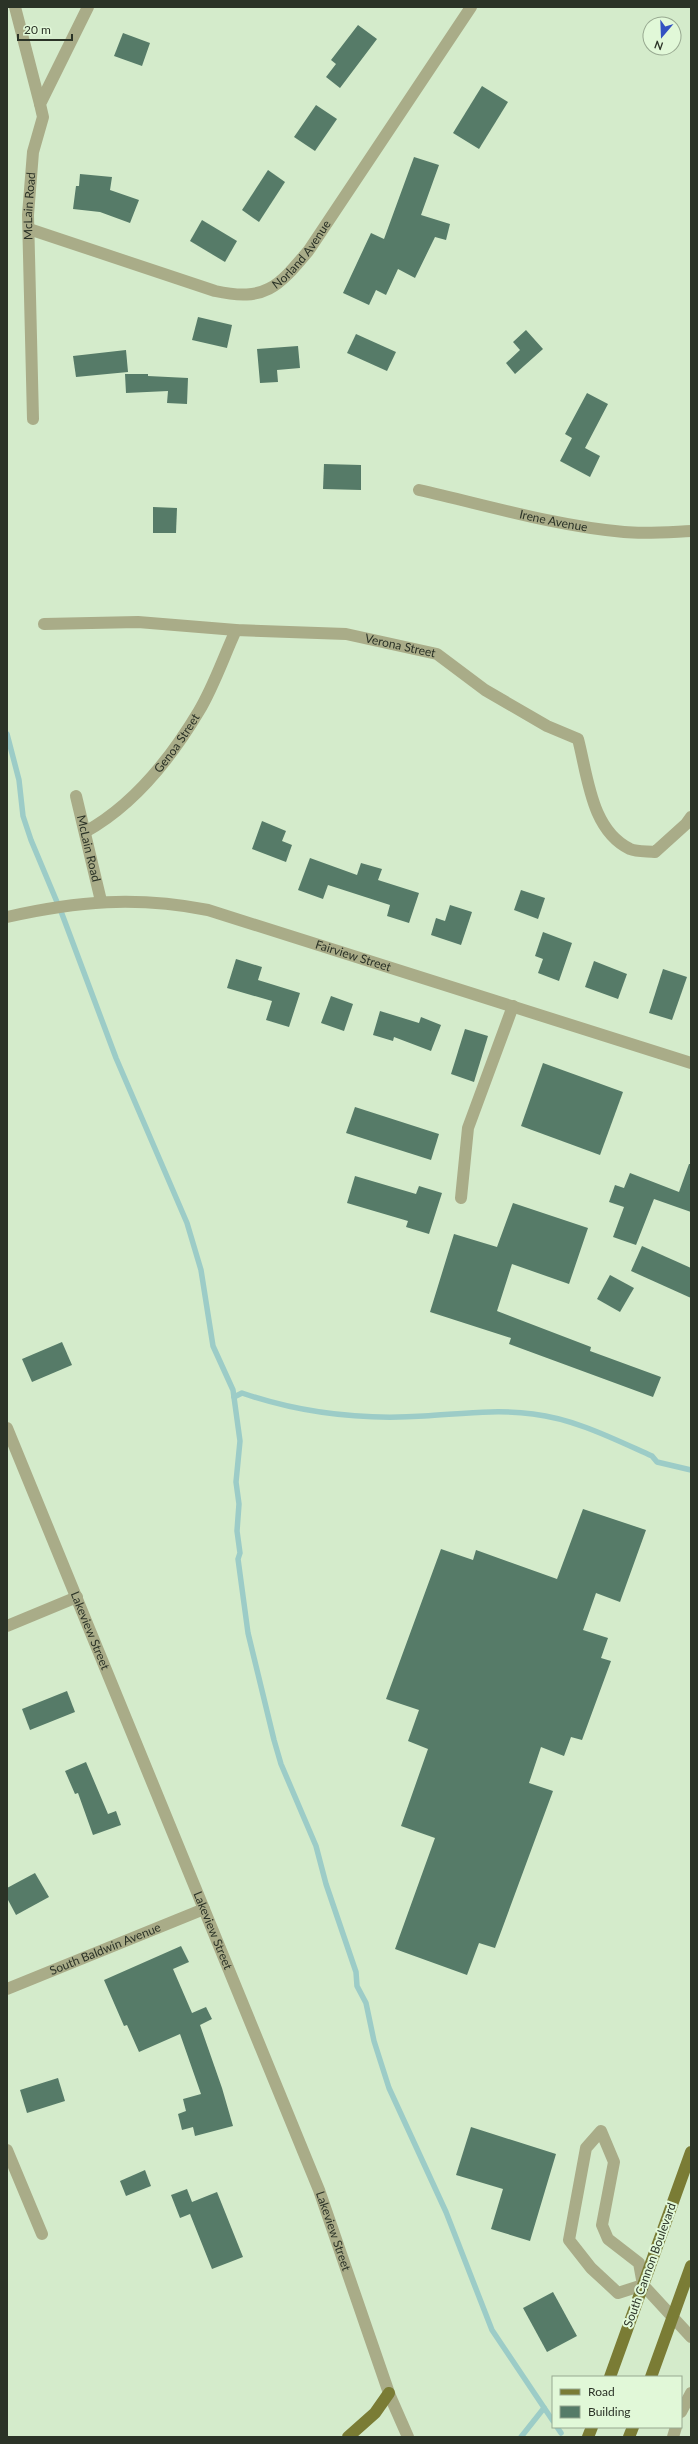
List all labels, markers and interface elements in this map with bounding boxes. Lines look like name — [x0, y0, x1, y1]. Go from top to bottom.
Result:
scale bar — [18, 16, 72, 42]
north arrow — [642, 16, 682, 56]
text: 20 m — [24, 22, 51, 37]
text: N — [652, 38, 665, 53]
street label: McLain Road — [20, 172, 38, 240]
street label: Norland Avenue — [269, 217, 334, 292]
street label: Irene Avenue — [518, 506, 589, 534]
street label: Verona Street — [364, 630, 438, 661]
street label: Genoa Street — [150, 710, 203, 776]
street label: McLain Road — [74, 814, 104, 883]
street label: Fairview Street — [314, 937, 394, 975]
street label: Lakeview Street — [68, 1589, 113, 1673]
street label: Lakeview Street — [190, 1889, 236, 1972]
street label: South Baldwin Avenue — [47, 1919, 163, 1978]
street label: Lakeview Street — [313, 2189, 355, 2274]
street label: South Cannon Boulevard — [620, 2201, 679, 2329]
legend — [552, 2376, 682, 2428]
text: Road — [588, 2384, 615, 2399]
text: Building — [588, 2404, 631, 2419]

